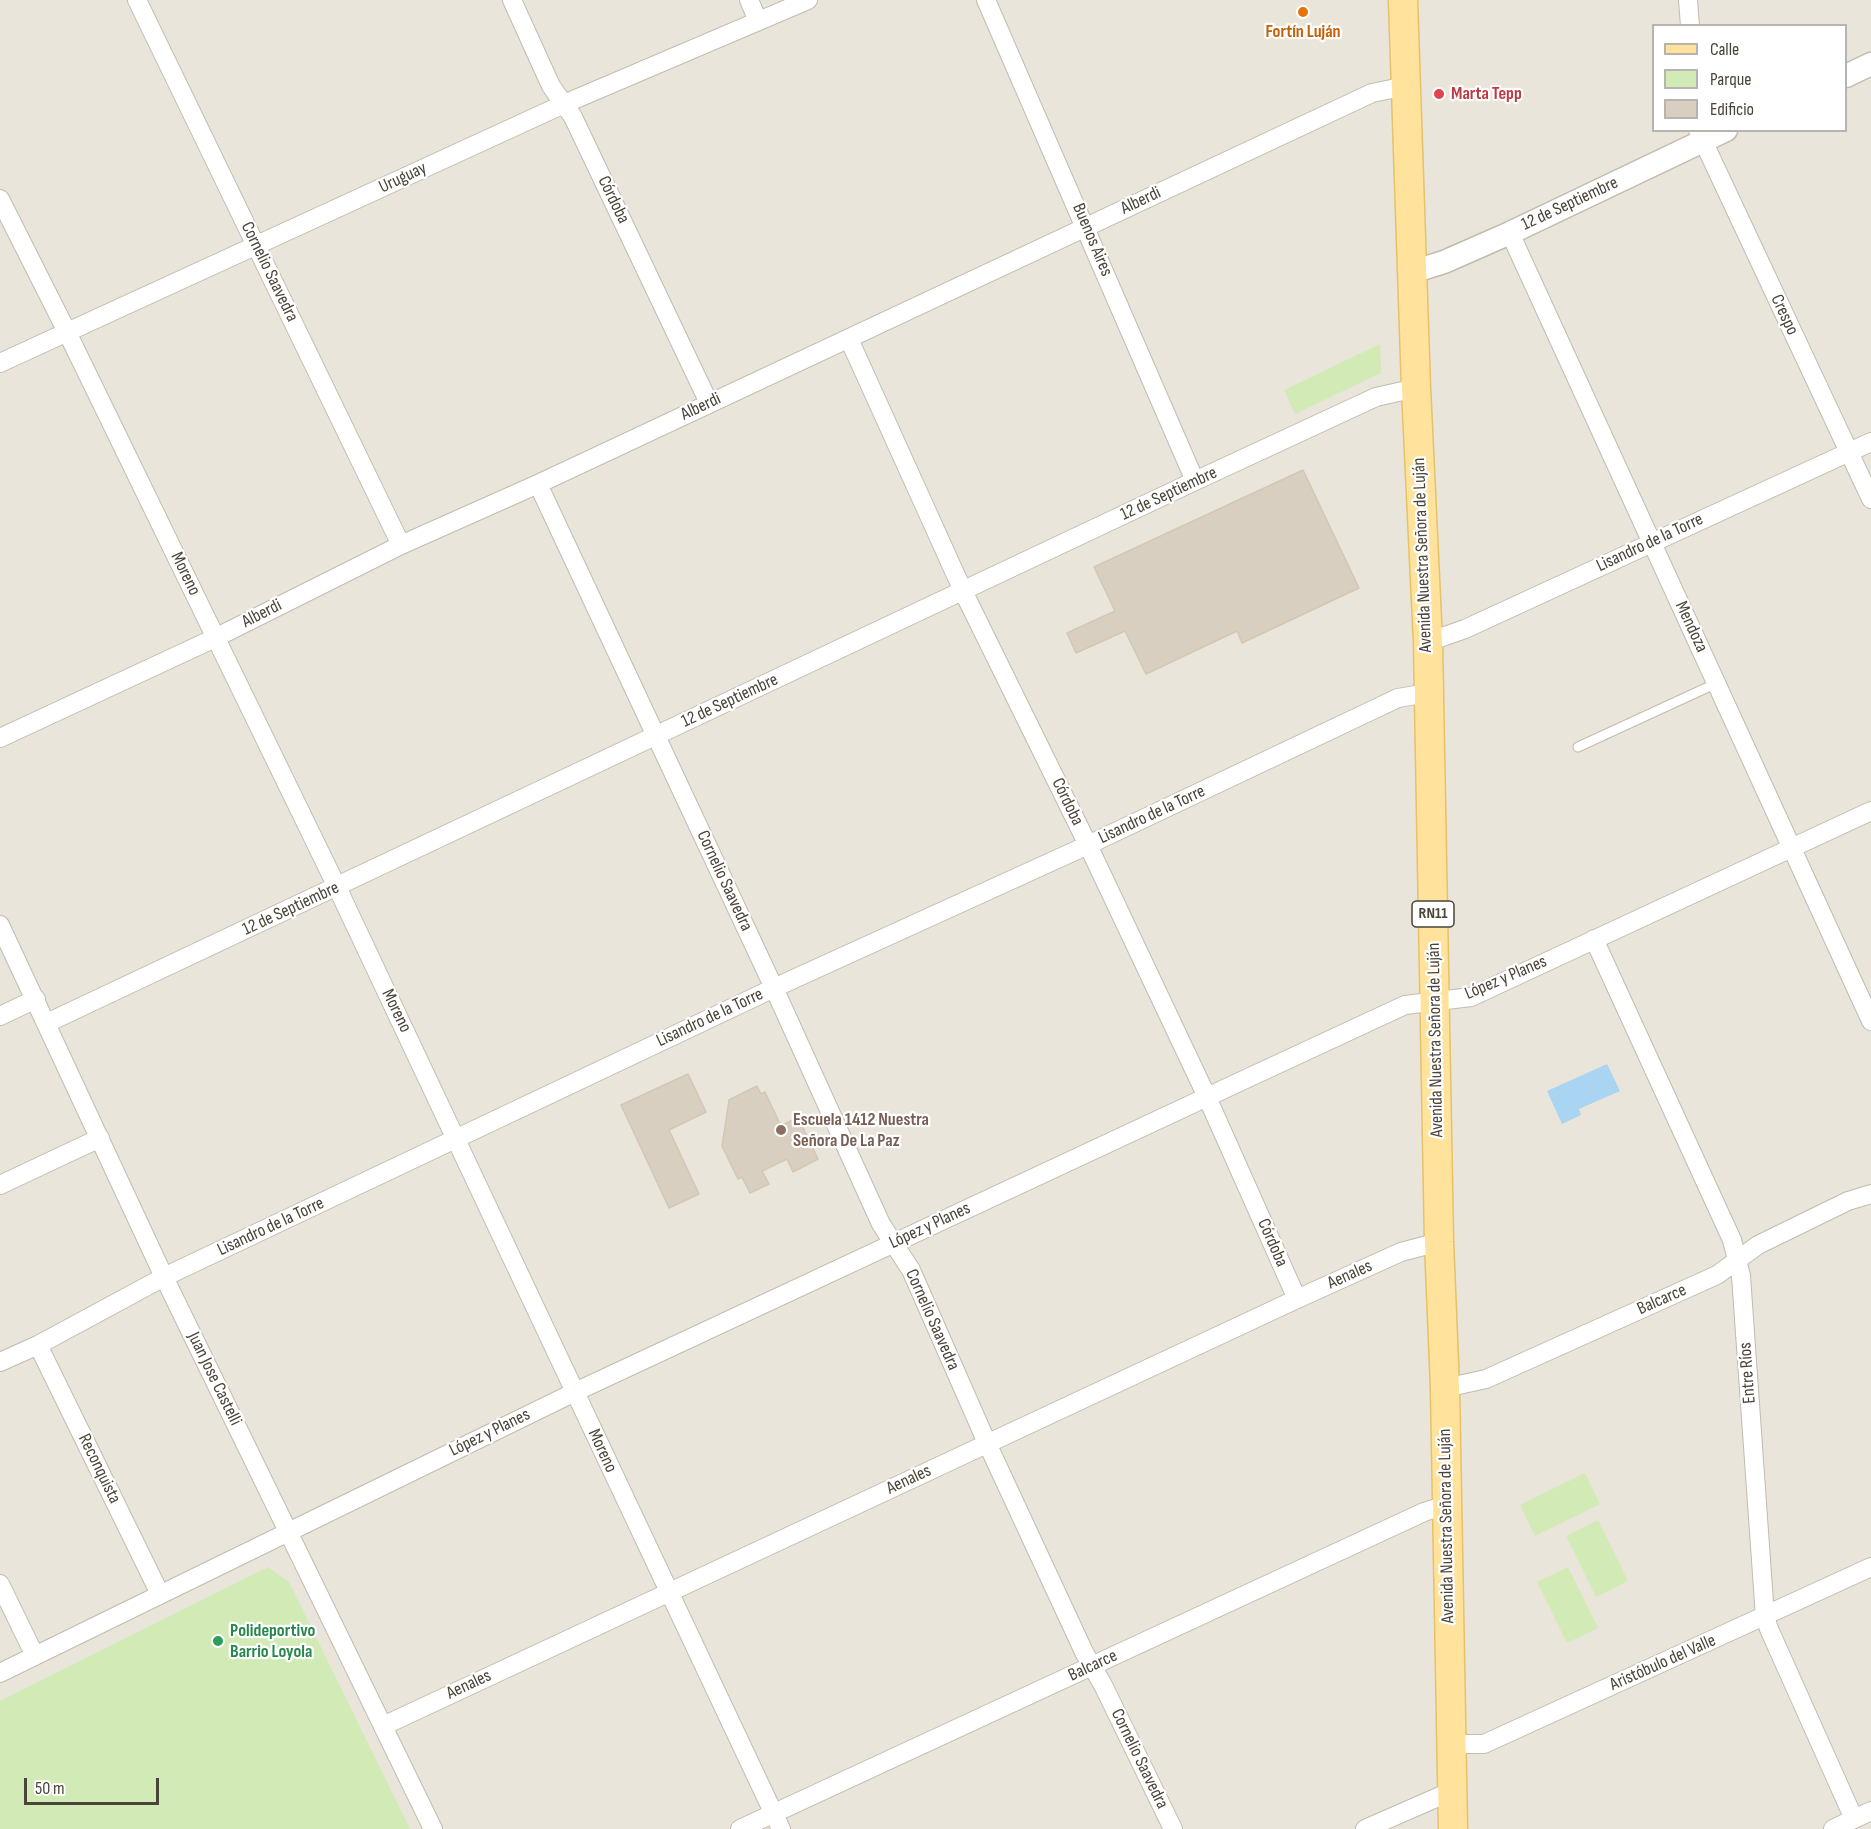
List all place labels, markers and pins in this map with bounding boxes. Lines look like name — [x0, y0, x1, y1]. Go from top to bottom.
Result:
marker: Fortín Luján — [1296, 5, 1310, 19]
place label: Fortín Luján — [1265, 21, 1341, 43]
place label: Marta Tepp — [1451, 83, 1522, 105]
marker: Marta Tepp — [1432, 87, 1446, 101]
place label: Escuela 1412 Nuestra Señora De La Paz — [793, 1109, 929, 1152]
marker: Escuela 1412 Nuestra Señora De La Paz — [774, 1123, 788, 1137]
place label: Polideportivo Barrio Loyola — [230, 1620, 315, 1662]
marker: Polideportivo Barrio Loyola — [211, 1634, 225, 1648]

